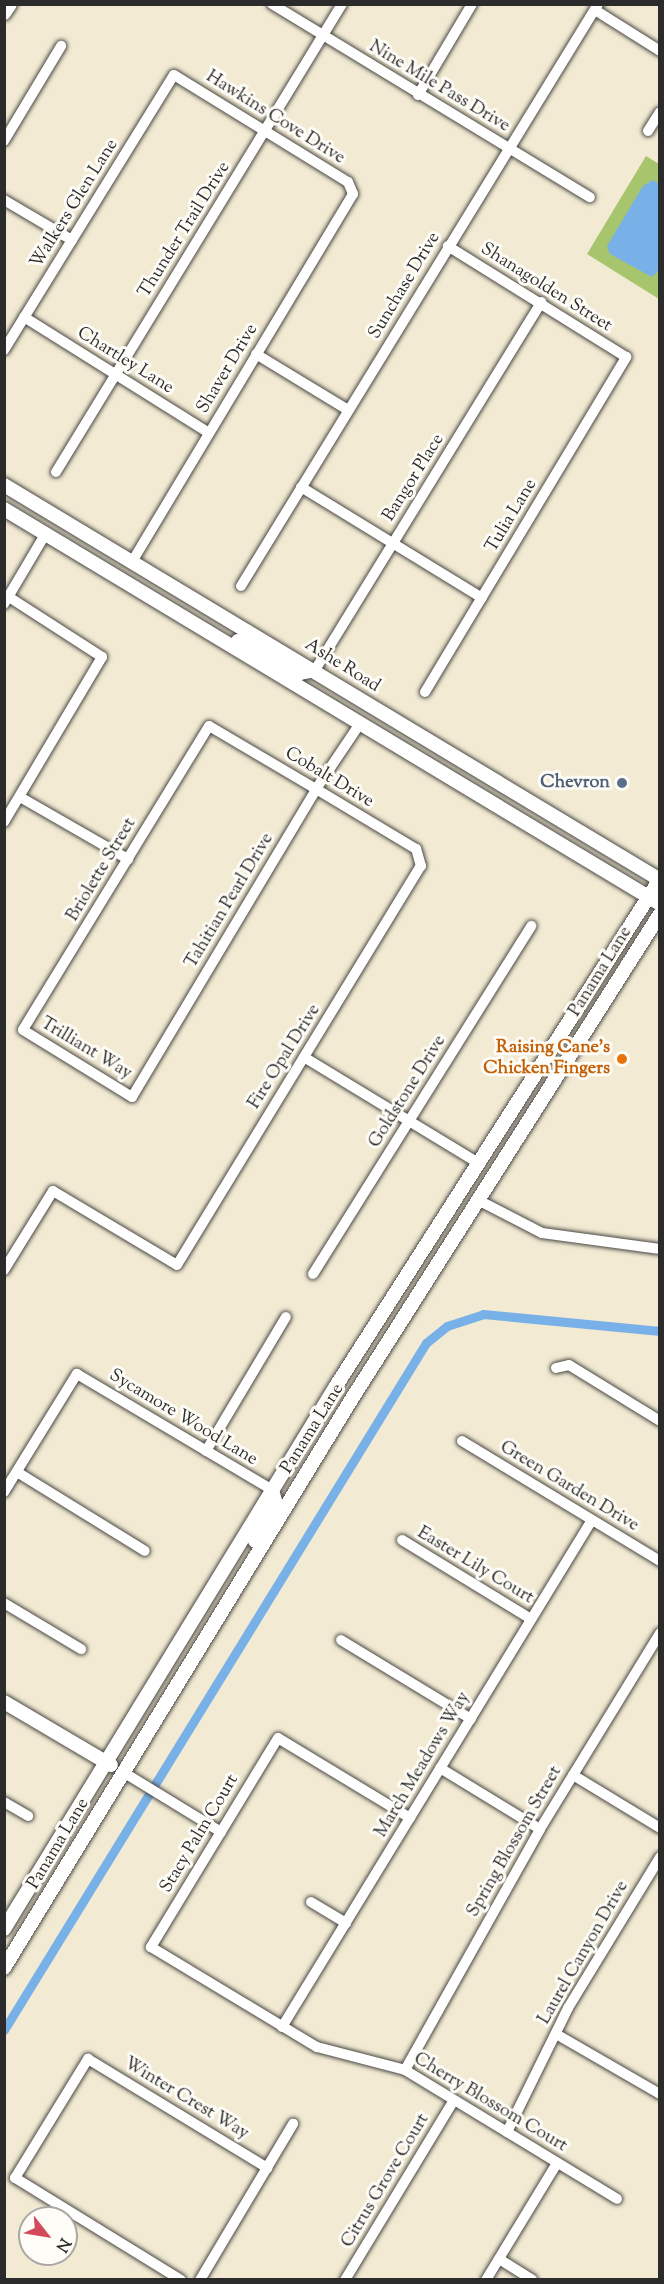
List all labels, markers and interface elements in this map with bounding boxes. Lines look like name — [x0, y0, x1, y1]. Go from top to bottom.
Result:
street label: Nine Mile Pass Drive — [365, 36, 513, 138]
street label: Hawkins Cove Drive — [201, 66, 349, 170]
street label: Walkers Glen Lane — [27, 135, 123, 273]
street label: Thunder Trail Drive — [134, 158, 236, 302]
street label: Sunchase Drive — [365, 229, 445, 343]
street label: Shanagolden Street — [476, 239, 616, 337]
street label: Shaver Drive — [193, 320, 263, 418]
street label: Chartley Lane — [73, 323, 177, 399]
street label: Bangor Place — [379, 430, 449, 526]
street label: Tulia Lane — [482, 475, 542, 557]
street label: Ashe Road — [300, 634, 384, 698]
street label: Cobalt Drive — [281, 743, 377, 813]
place label: Chevron — [540, 772, 610, 794]
marker: Chevron — [615, 776, 629, 790]
street label: Briolette Street — [63, 814, 141, 926]
street label: Tahitian Pearl Drive — [181, 830, 279, 972]
street label: Panama Lane — [565, 923, 637, 1021]
street label: Fire Opal Drive — [244, 1001, 326, 1113]
street label: Trilliant Way — [36, 1013, 136, 1085]
street label: Goldstone Drive — [365, 1032, 451, 1152]
place label: Raising Cane's Chicken Fingers — [483, 1038, 610, 1080]
marker: Raising Cane's Chicken Fingers — [615, 1052, 629, 1066]
street label: Sycamore Wood Lane — [105, 1365, 261, 1471]
street label: Panama Lane — [277, 1380, 349, 1478]
street label: Green Garden Drive — [496, 1437, 642, 1537]
street label: Easter Lily Court — [413, 1523, 537, 1609]
street label: March Meadows Way — [371, 1688, 475, 1842]
street label: Spring Blossom Street — [463, 1763, 567, 1921]
street label: Stacy Palm Court — [156, 1771, 244, 1897]
street label: Panama Lane — [23, 1795, 95, 1893]
street label: Laurel Canyon Drive — [534, 1877, 634, 2029]
street label: Cherry Blossom Court — [409, 2049, 571, 2157]
street label: Winter Crest Way — [120, 2053, 252, 2145]
street label: Citrus Grove Court — [337, 2110, 435, 2252]
north arrow — [18, 2206, 78, 2266]
text: N — [49, 2233, 75, 2256]

